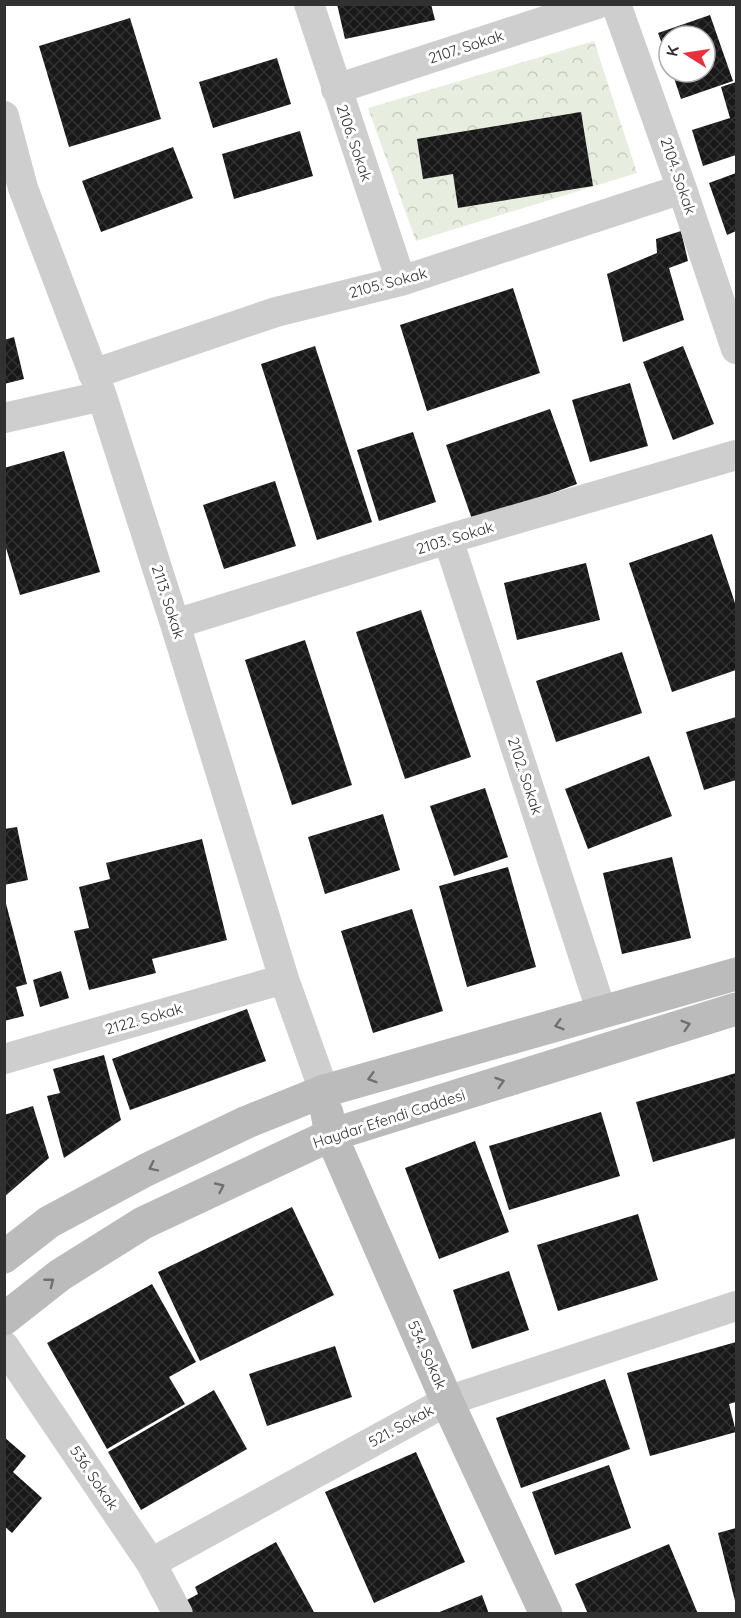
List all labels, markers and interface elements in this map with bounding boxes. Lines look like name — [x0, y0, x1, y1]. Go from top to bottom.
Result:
north arrow — [657, 24, 717, 84]
street label: 2107. Sokak — [426, 25, 506, 68]
text: K — [661, 44, 683, 58]
street label: 2106. Sokak — [332, 102, 377, 184]
street label: 2104. Sokak — [656, 135, 700, 217]
street label: 2105. Sokak — [347, 263, 429, 302]
street label: 2103. Sokak — [414, 517, 496, 558]
street label: 2113. Sokak — [148, 562, 189, 641]
street label: 2102. Sokak — [504, 735, 547, 817]
street label: 2122. Sokak — [103, 998, 185, 1039]
one-way arrow — [554, 1018, 565, 1030]
one-way arrow — [680, 1020, 691, 1032]
one-way arrow — [367, 1071, 377, 1083]
one-way arrow — [494, 1077, 505, 1090]
street label: Haydar Efendi Caddesi — [310, 1085, 467, 1152]
one-way arrow — [148, 1160, 159, 1172]
one-way arrow — [213, 1182, 224, 1194]
one-way arrow — [44, 1279, 55, 1290]
street label: 534. Sokak — [404, 1317, 451, 1392]
street label: 521. Sokak — [365, 1400, 437, 1451]
street label: 536. Sokak — [66, 1442, 123, 1513]

